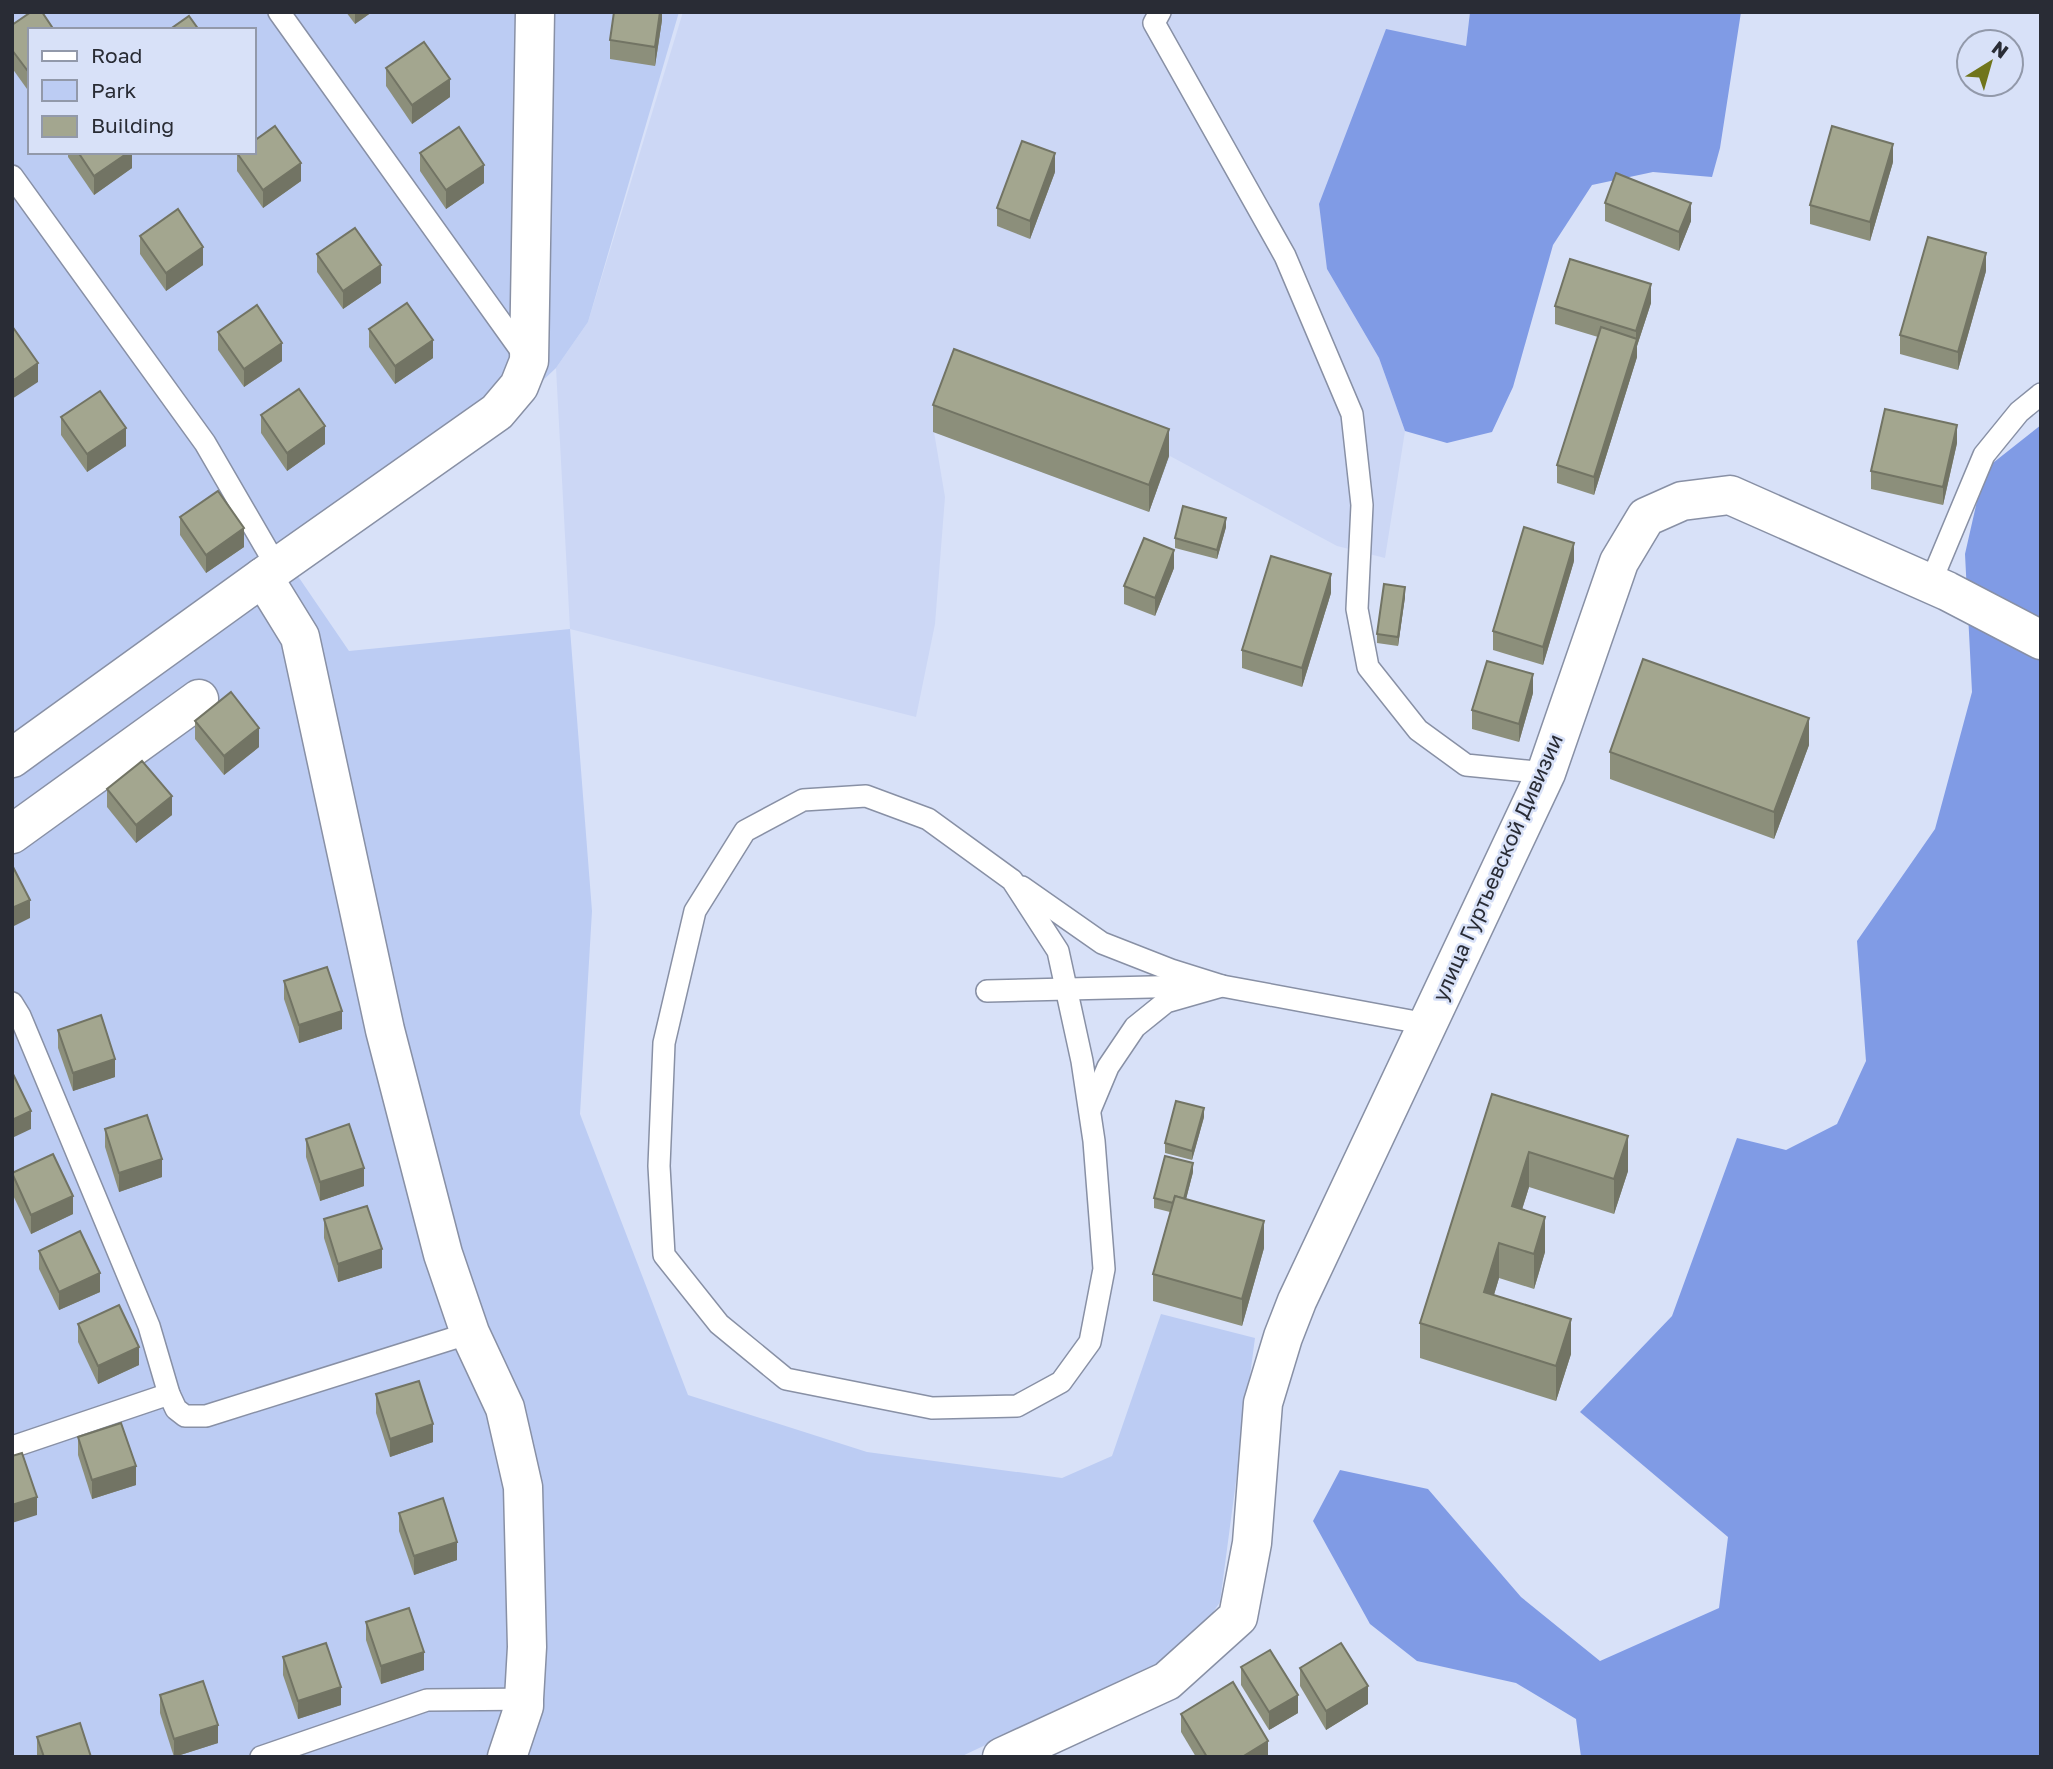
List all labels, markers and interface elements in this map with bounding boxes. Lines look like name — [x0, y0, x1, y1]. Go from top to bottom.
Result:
legend — [28, 28, 256, 154]
north arrow — [1955, 28, 2025, 98]
text: N — [1988, 35, 2013, 63]
text: Road — [91, 42, 142, 68]
text: Park — [91, 77, 137, 103]
text: Building — [91, 112, 174, 138]
street label: улица Гуртьевской Дивизии — [1426, 730, 1568, 1005]

